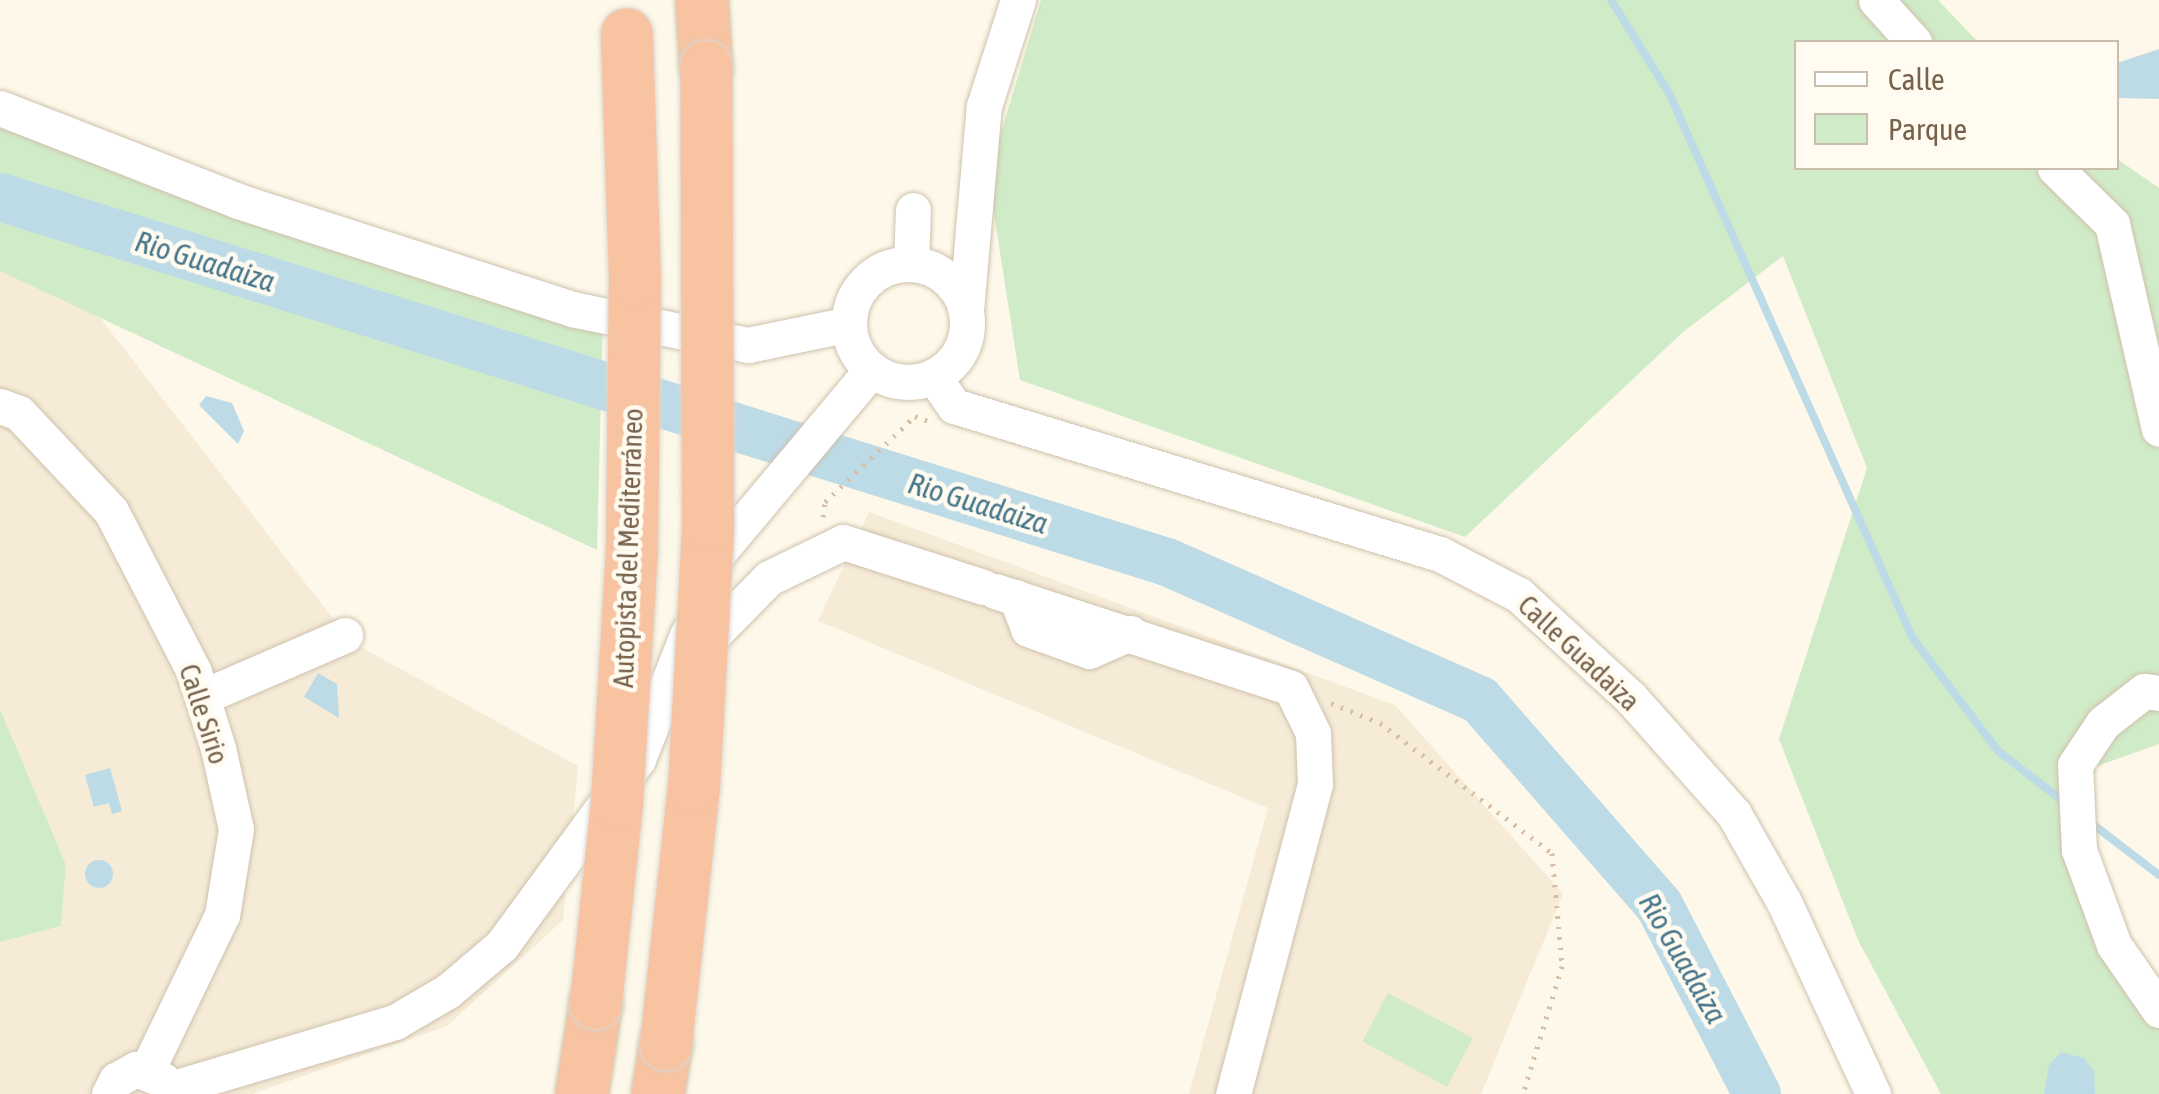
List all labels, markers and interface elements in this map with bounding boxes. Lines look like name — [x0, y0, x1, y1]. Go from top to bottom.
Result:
legend — [1794, 40, 2119, 170]
text: Calle — [1888, 62, 1945, 96]
text: Parque — [1888, 112, 1967, 146]
water label: Rio Guadaiza — [131, 223, 279, 299]
street label: Autopista del Mediterráneo — [606, 408, 650, 688]
water label: Rio Guadaiza — [904, 465, 1052, 541]
street label: Calle Guadaiza — [1511, 588, 1647, 718]
street label: Calle Sirio — [172, 660, 236, 768]
water label: Rio Guadaiza — [1631, 887, 1735, 1029]

